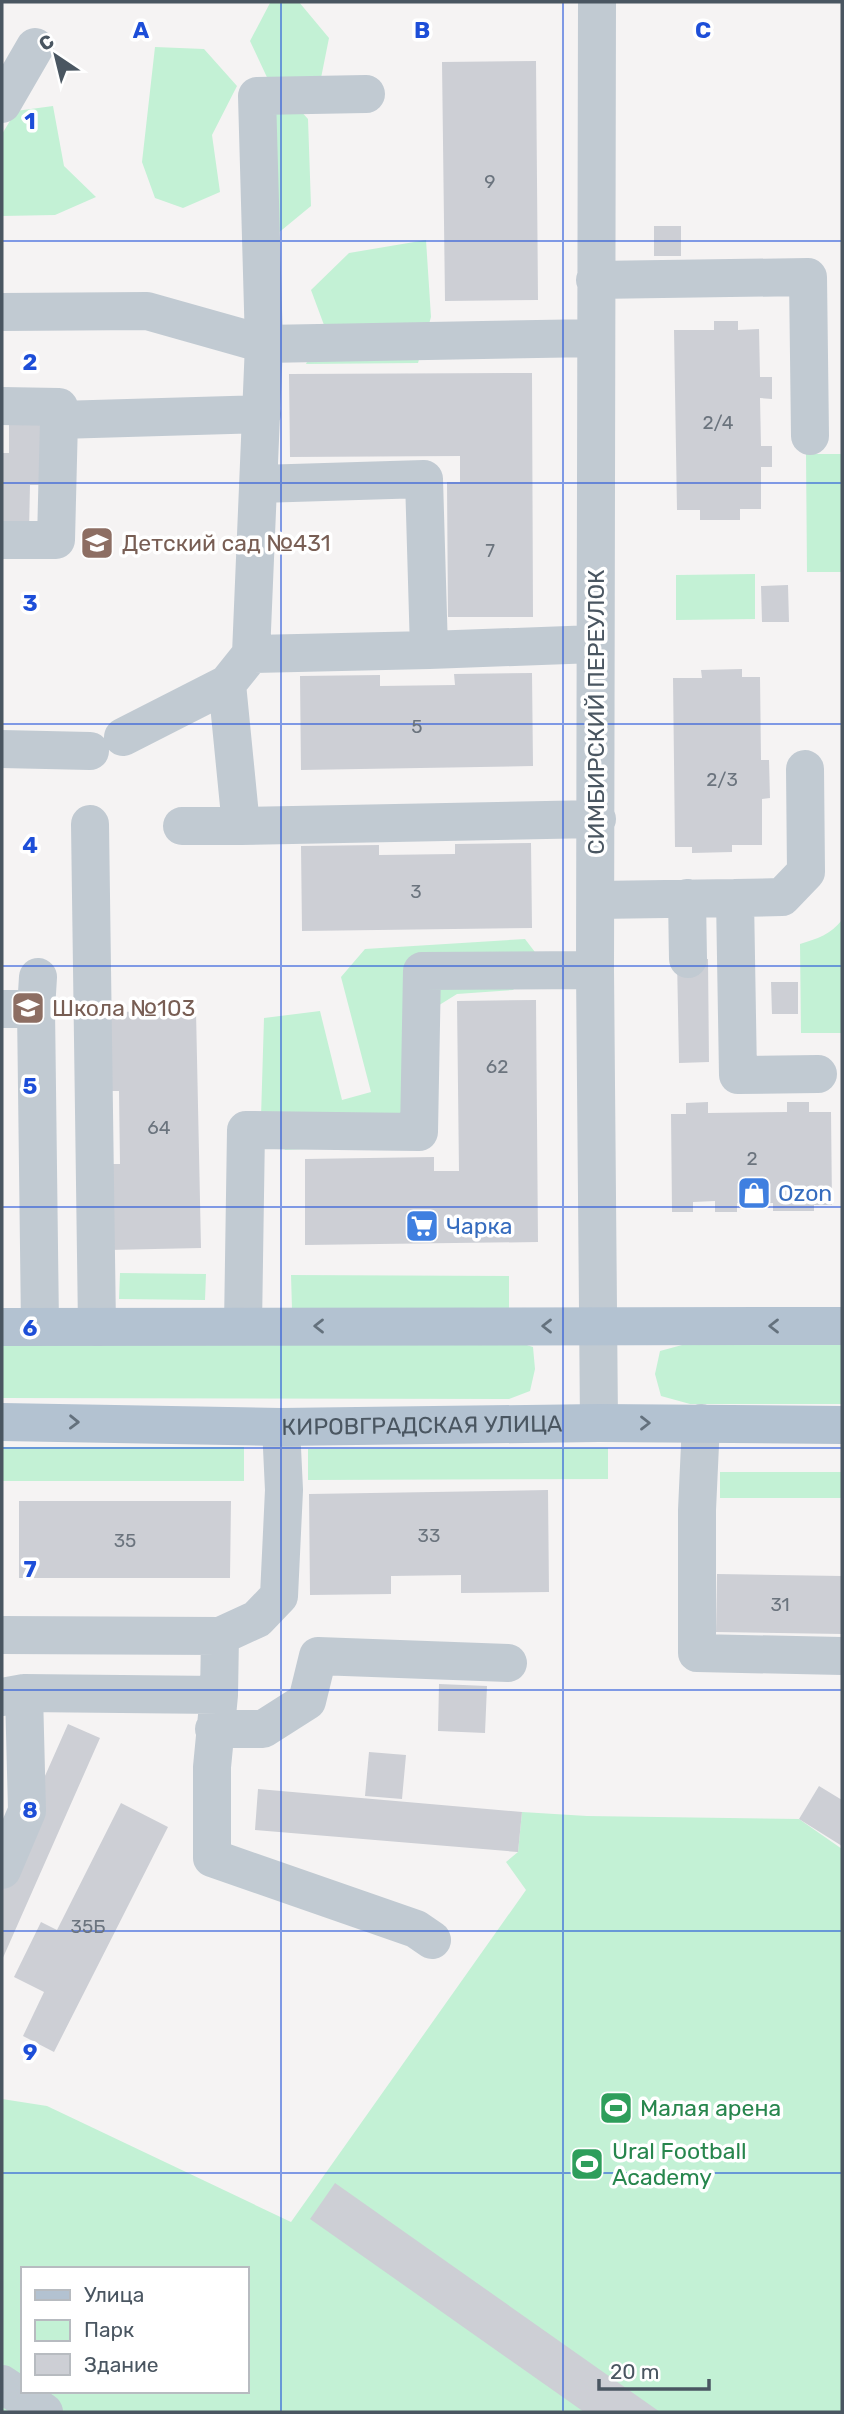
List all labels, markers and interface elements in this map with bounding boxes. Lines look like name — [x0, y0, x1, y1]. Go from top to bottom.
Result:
text: A — [133, 16, 150, 44]
text: B — [414, 16, 430, 44]
text: C — [695, 16, 711, 44]
north arrow — [21, 21, 91, 91]
text: С — [34, 29, 59, 56]
text: 1 — [24, 107, 36, 135]
house number: 9 — [484, 170, 496, 193]
text: 2 — [23, 348, 37, 376]
house number: 2/4 — [702, 411, 734, 434]
school or university icon: Детский сад №431 — [78, 524, 116, 562]
place label: Детский сад №431 — [122, 529, 331, 557]
house number: 7 — [485, 539, 495, 562]
street label: СИМБИРСКИЙ ПЕРЕУЛОК — [582, 569, 610, 855]
text: 3 — [22, 589, 38, 617]
house number: 5 — [411, 715, 423, 738]
house number: 2/3 — [706, 768, 738, 791]
text: 4 — [22, 831, 38, 859]
house number: 3 — [410, 880, 422, 903]
school or university icon: Школа №103 — [9, 989, 47, 1027]
place label: Школа №103 — [52, 994, 195, 1022]
house number: 62 — [486, 1055, 508, 1078]
text: 5 — [23, 1072, 38, 1100]
house number: 64 — [147, 1116, 171, 1139]
house number: 2 — [746, 1147, 758, 1170]
shop icon: Ozon — [735, 1174, 773, 1212]
place label: Ozon — [778, 1179, 832, 1207]
supermarket icon: Чарка — [403, 1207, 441, 1245]
place label: Чарка — [446, 1212, 512, 1240]
text: 6 — [23, 1314, 38, 1342]
one-way arrow — [313, 1318, 324, 1334]
one-way arrow — [541, 1318, 551, 1334]
one-way arrow — [768, 1318, 779, 1334]
street label: КИРОВГРАДСКАЯ УЛИЦА — [281, 1409, 563, 1441]
one-way arrow — [69, 1415, 80, 1430]
one-way arrow — [640, 1415, 650, 1431]
house number: 33 — [418, 1524, 440, 1547]
house number: 35 — [114, 1529, 136, 1552]
text: 7 — [23, 1555, 37, 1583]
house number: 31 — [770, 1593, 790, 1616]
text: 8 — [22, 1796, 38, 1824]
house number: 35Б — [71, 1915, 105, 1938]
text: 9 — [23, 2038, 37, 2066]
sports icon: Малая арена — [597, 2089, 635, 2127]
place label: Малая арена — [640, 2094, 781, 2122]
place label: Ural Football Academy — [612, 2137, 747, 2191]
sports icon: Ural Football Academy — [568, 2145, 606, 2183]
legend — [21, 2267, 248, 2393]
text: Улица — [84, 2282, 144, 2307]
text: Парк — [84, 2317, 134, 2342]
scale bar — [599, 2348, 709, 2392]
text: Здание — [84, 2352, 159, 2377]
text: 20 m — [610, 2359, 659, 2384]

